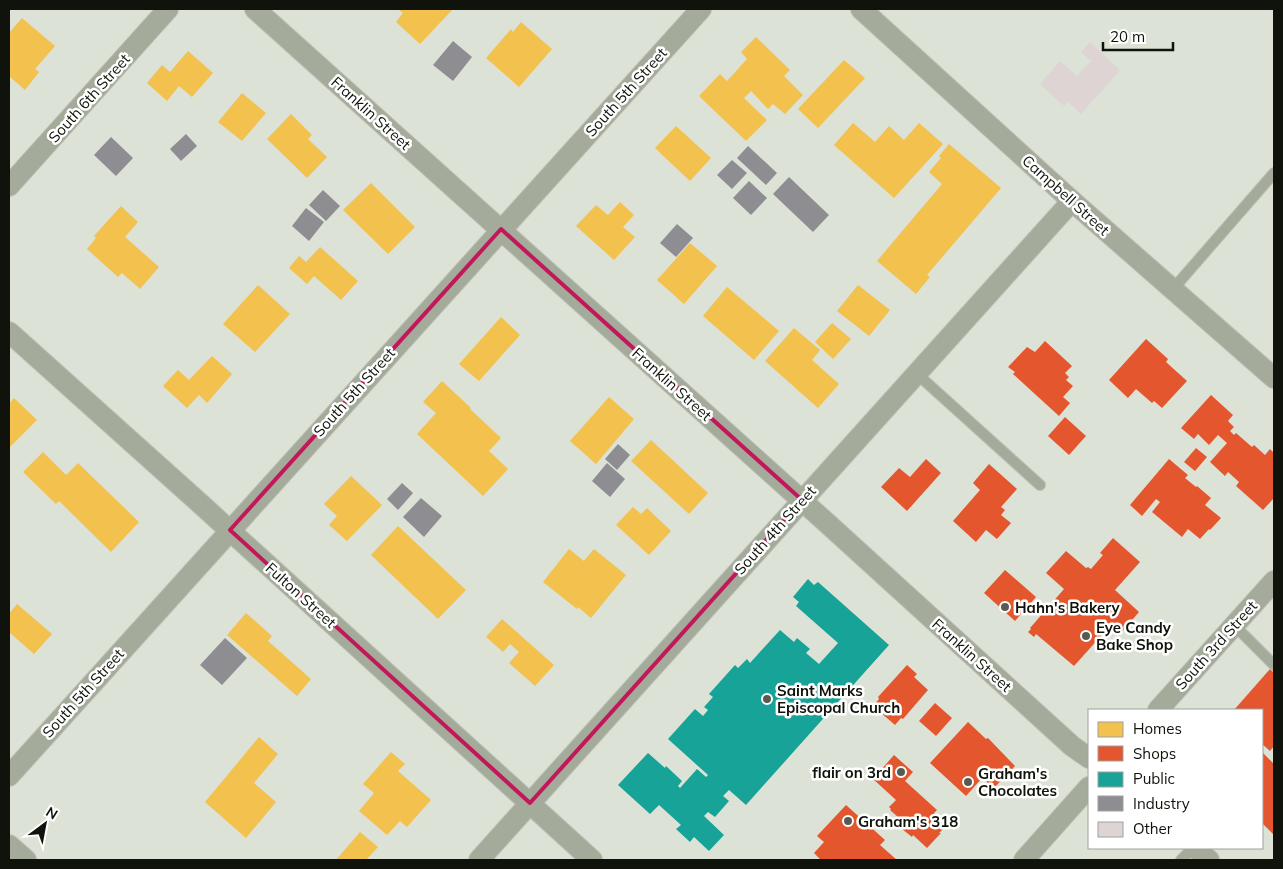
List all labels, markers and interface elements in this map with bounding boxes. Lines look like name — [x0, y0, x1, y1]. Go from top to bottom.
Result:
scale bar — [1103, 20, 1173, 52]
text: 20 m — [1110, 27, 1145, 46]
street label: South 5th Street — [581, 44, 671, 140]
street label: South 6th Street — [44, 50, 134, 146]
street label: Franklin Street — [327, 72, 415, 154]
street label: Campbell Street — [1018, 151, 1114, 239]
street label: Franklin Street — [628, 343, 716, 425]
street label: South 5th Street — [309, 344, 399, 440]
street label: South 4th Street — [730, 482, 820, 578]
street label: Fulton Street — [262, 558, 340, 632]
street label: South 3rd Street — [1171, 597, 1261, 693]
place label: Hahn's Bakery — [1015, 598, 1121, 617]
marker: Hahn's Bakery — [999, 601, 1011, 613]
street label: Franklin Street — [928, 614, 1016, 696]
place label: Eye Candy Bake Shop — [1096, 618, 1173, 654]
marker: Eye Candy Bake Shop — [1080, 630, 1092, 642]
street label: South 5th Street — [38, 645, 128, 741]
place label: Saint Marks Episcopal Church — [777, 681, 900, 717]
marker: Saint Marks Episcopal Church — [761, 693, 773, 705]
legend — [1088, 709, 1263, 849]
text: Homes — [1133, 719, 1182, 738]
text: Shops — [1133, 744, 1176, 763]
place label: flair on 3rd — [812, 763, 891, 782]
place label: Graham's Chocolates — [978, 764, 1057, 800]
marker: flair on 3rd — [895, 766, 907, 778]
text: Public — [1133, 769, 1175, 788]
marker: Graham's Chocolates — [962, 776, 974, 788]
text: Industry — [1133, 794, 1190, 813]
north arrow — [20, 799, 70, 849]
text: N — [43, 803, 61, 823]
place label: Graham's 318 — [858, 812, 958, 831]
marker: Graham's 318 — [842, 815, 854, 827]
text: Other — [1133, 819, 1173, 838]

